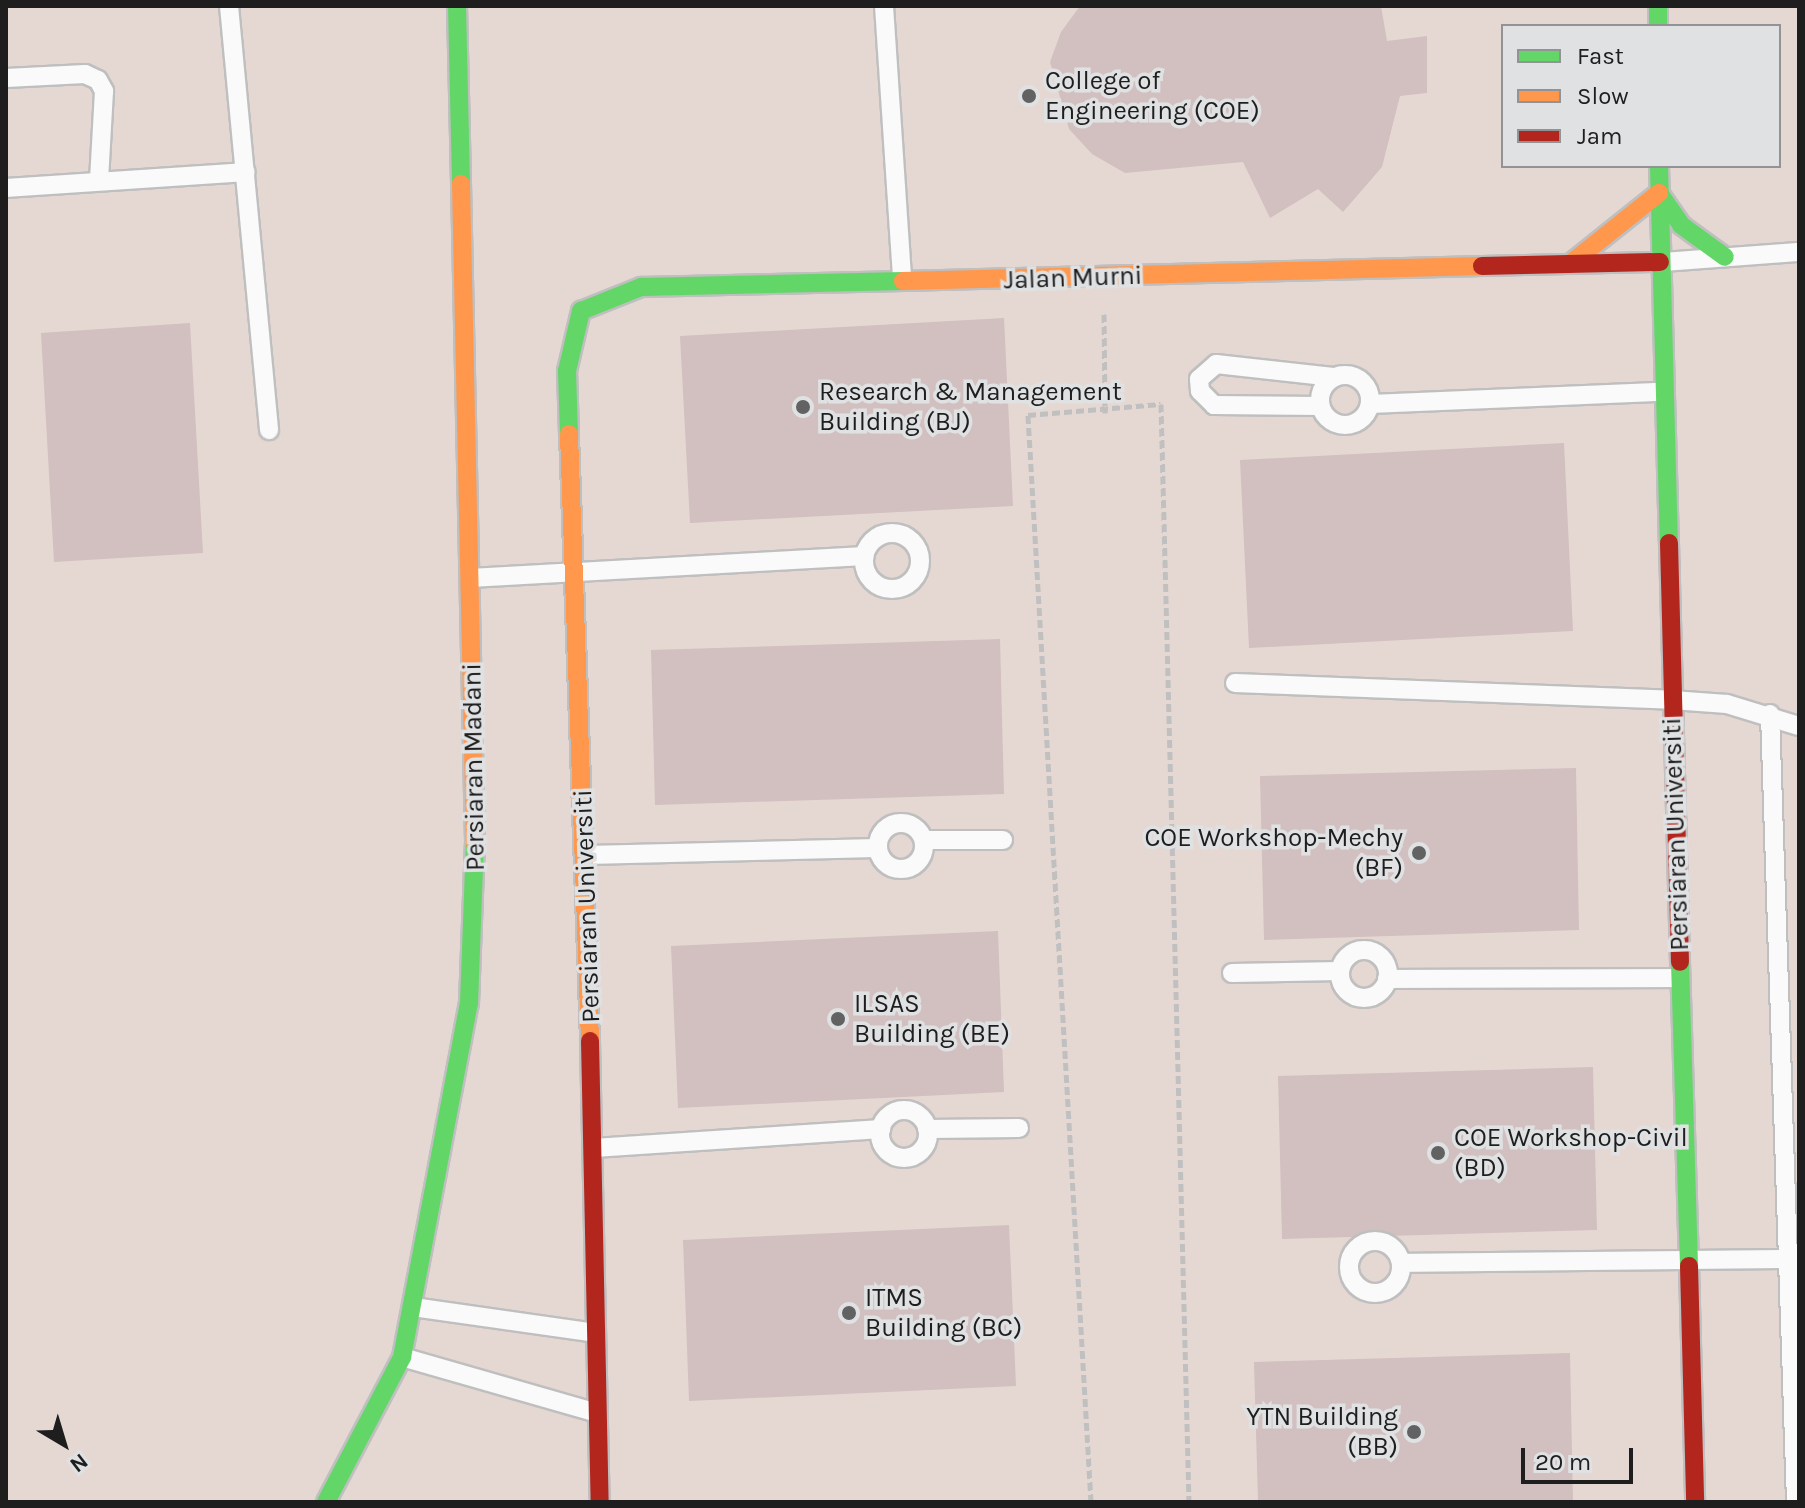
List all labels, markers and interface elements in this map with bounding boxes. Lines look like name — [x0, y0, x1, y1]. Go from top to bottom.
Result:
legend — [1501, 24, 1781, 168]
text: Fast — [1577, 42, 1624, 70]
place label: College of Engineering (COE) — [1045, 65, 1260, 126]
text: Slow — [1577, 82, 1629, 110]
marker: College of Engineering (COE) — [1020, 87, 1038, 105]
text: Jam — [1577, 122, 1622, 150]
street label: Jalan Murni — [1003, 260, 1143, 296]
place label: Research & Management Building (BJ) — [819, 376, 1122, 438]
marker: Research & Management Building (BJ) — [794, 398, 812, 416]
street label: Persiaran Madani — [457, 663, 491, 871]
street label: Persiaran Universiti — [1656, 717, 1696, 951]
street label: Persiaran Universiti — [567, 789, 607, 1023]
place label: COE Workshop-Mechy (BF) — [1144, 822, 1403, 884]
marker: COE Workshop-Mechy (BF) — [1410, 844, 1428, 862]
place label: ILSAS Building (BE) — [854, 988, 1010, 1050]
marker: ILSAS Building (BE) — [829, 1010, 847, 1028]
place label: COE Workshop-Civil (BD) — [1454, 1122, 1688, 1184]
marker: COE Workshop-Civil (BD) — [1429, 1144, 1447, 1162]
place label: ITMS Building (BC) — [865, 1282, 1022, 1344]
marker: ITMS Building (BC) — [840, 1304, 858, 1322]
place label: YTN Building (BB) — [1246, 1401, 1398, 1462]
north arrow — [24, 1404, 104, 1484]
marker: YTN Building (BB) — [1405, 1423, 1423, 1441]
scale bar — [1525, 1432, 1637, 1482]
text: N — [65, 1448, 93, 1478]
text: 20 m — [1535, 1448, 1591, 1476]

